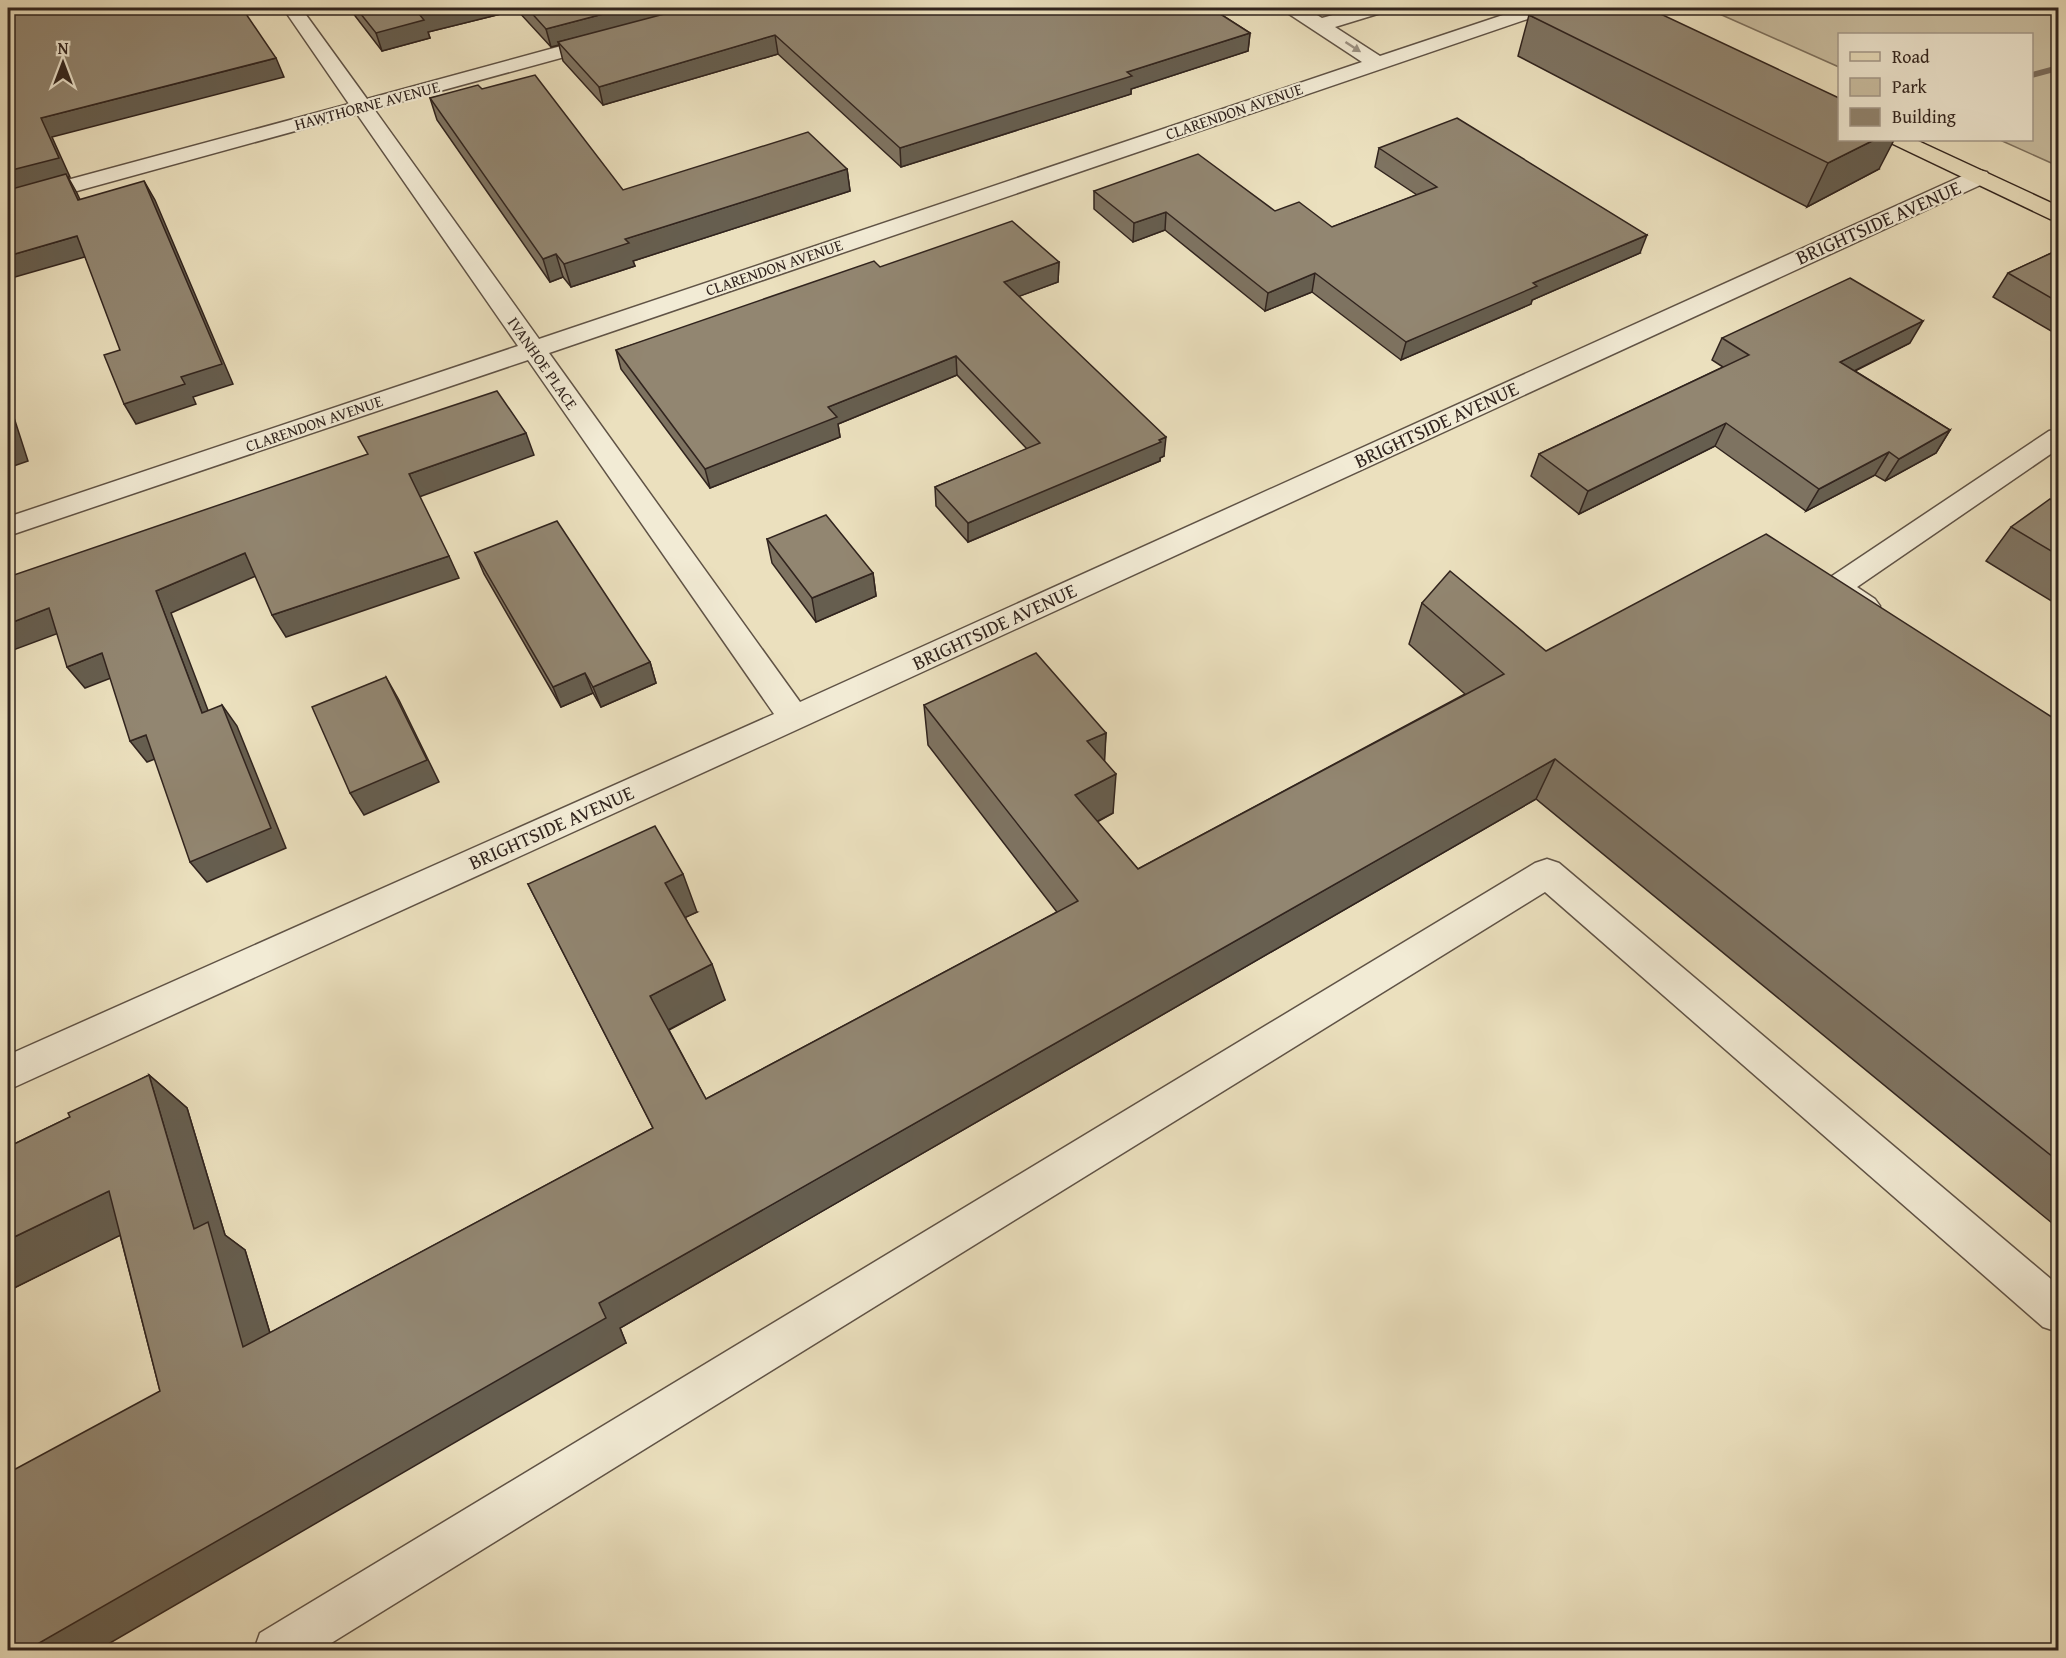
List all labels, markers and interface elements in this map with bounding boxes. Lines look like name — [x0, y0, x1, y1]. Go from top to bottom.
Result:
north arrow — [33, 33, 93, 93]
legend — [1838, 33, 2033, 141]
text: N — [58, 36, 69, 60]
one-way arrow — [1345, 41, 1361, 52]
text: Road — [1892, 43, 1930, 70]
text: Park — [1892, 73, 1928, 100]
street label: HAWTHORNE AVENUE — [292, 74, 442, 136]
street label: CLARENDON AVENUE — [1162, 76, 1306, 146]
text: Building — [1892, 103, 1956, 130]
street label: BRIGHTSIDE AVENUE — [1791, 173, 1965, 271]
street label: CLARENDON AVENUE — [702, 232, 846, 302]
street label: IVANHOE PLACE — [502, 312, 584, 414]
street label: BRIGHTSIDE AVENUE — [1349, 373, 1523, 475]
street label: CLARENDON AVENUE — [242, 388, 386, 458]
street label: BRIGHTSIDE AVENUE — [907, 575, 1081, 677]
street label: BRIGHTSIDE AVENUE — [464, 778, 638, 876]

